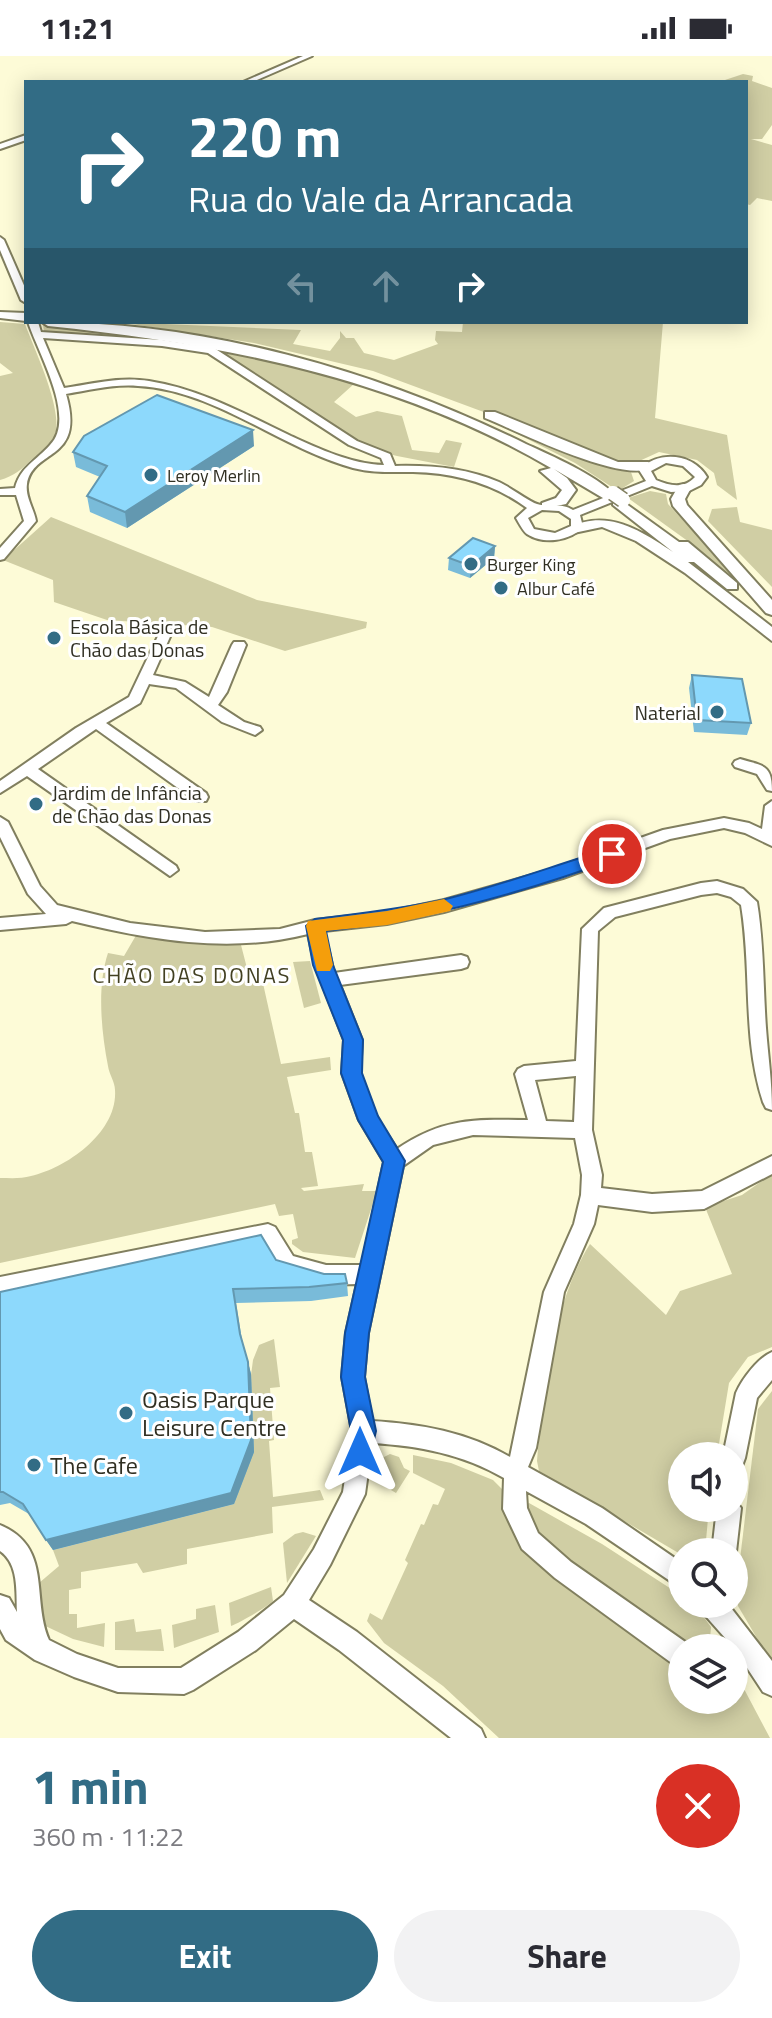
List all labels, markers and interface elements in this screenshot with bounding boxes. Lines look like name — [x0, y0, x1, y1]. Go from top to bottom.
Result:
text: 11:21 — [40, 5, 115, 51]
text: 220 m — [188, 94, 341, 179]
icon: right — [56, 112, 160, 216]
text: Rua do Vale da Arrancada — [188, 171, 573, 226]
icon: left — [280, 264, 324, 308]
icon: ahead — [364, 264, 408, 308]
icon: right — [448, 264, 492, 308]
place label: Leroy Merlin — [167, 462, 261, 489]
marker: Leroy Merlin — [142, 466, 160, 484]
place label: Burger King — [487, 551, 575, 578]
marker: Burger King — [462, 555, 480, 573]
place label: Albur Café — [517, 575, 595, 602]
marker: Albur Café — [492, 579, 510, 597]
place label: Escola Básica de Chão das Donas — [70, 611, 208, 665]
marker: Escola Básica de Chão das Donas — [45, 629, 63, 647]
place label: Naterial — [634, 697, 701, 728]
marker: Naterial — [708, 703, 726, 721]
place label: Jardim de Infância de Chão das Donas — [52, 777, 212, 831]
marker: Jardim de Infância de Chão das Donas — [27, 795, 45, 813]
pin — [578, 820, 646, 888]
icon: arrive — [590, 832, 634, 876]
district label: CHÃO DAS DONAS — [92, 958, 292, 992]
place label: Oasis Parque Leisure Centre — [142, 1381, 286, 1445]
marker: Oasis Parque Leisure Centre — [117, 1404, 135, 1422]
position arrow — [318, 1410, 402, 1494]
map controls — [668, 1442, 748, 1714]
button: sound — [668, 1442, 748, 1522]
place label: The Cafe — [50, 1447, 138, 1483]
marker: The Cafe — [25, 1456, 43, 1474]
button: search — [668, 1538, 748, 1618]
button: layers — [668, 1634, 748, 1714]
text: 1 min — [32, 1750, 149, 1823]
button: close — [656, 1764, 740, 1848]
text: 360 m · 11:22 — [32, 1817, 184, 1856]
button: Exit — [32, 1910, 378, 2002]
button: Share — [394, 1910, 740, 2002]

